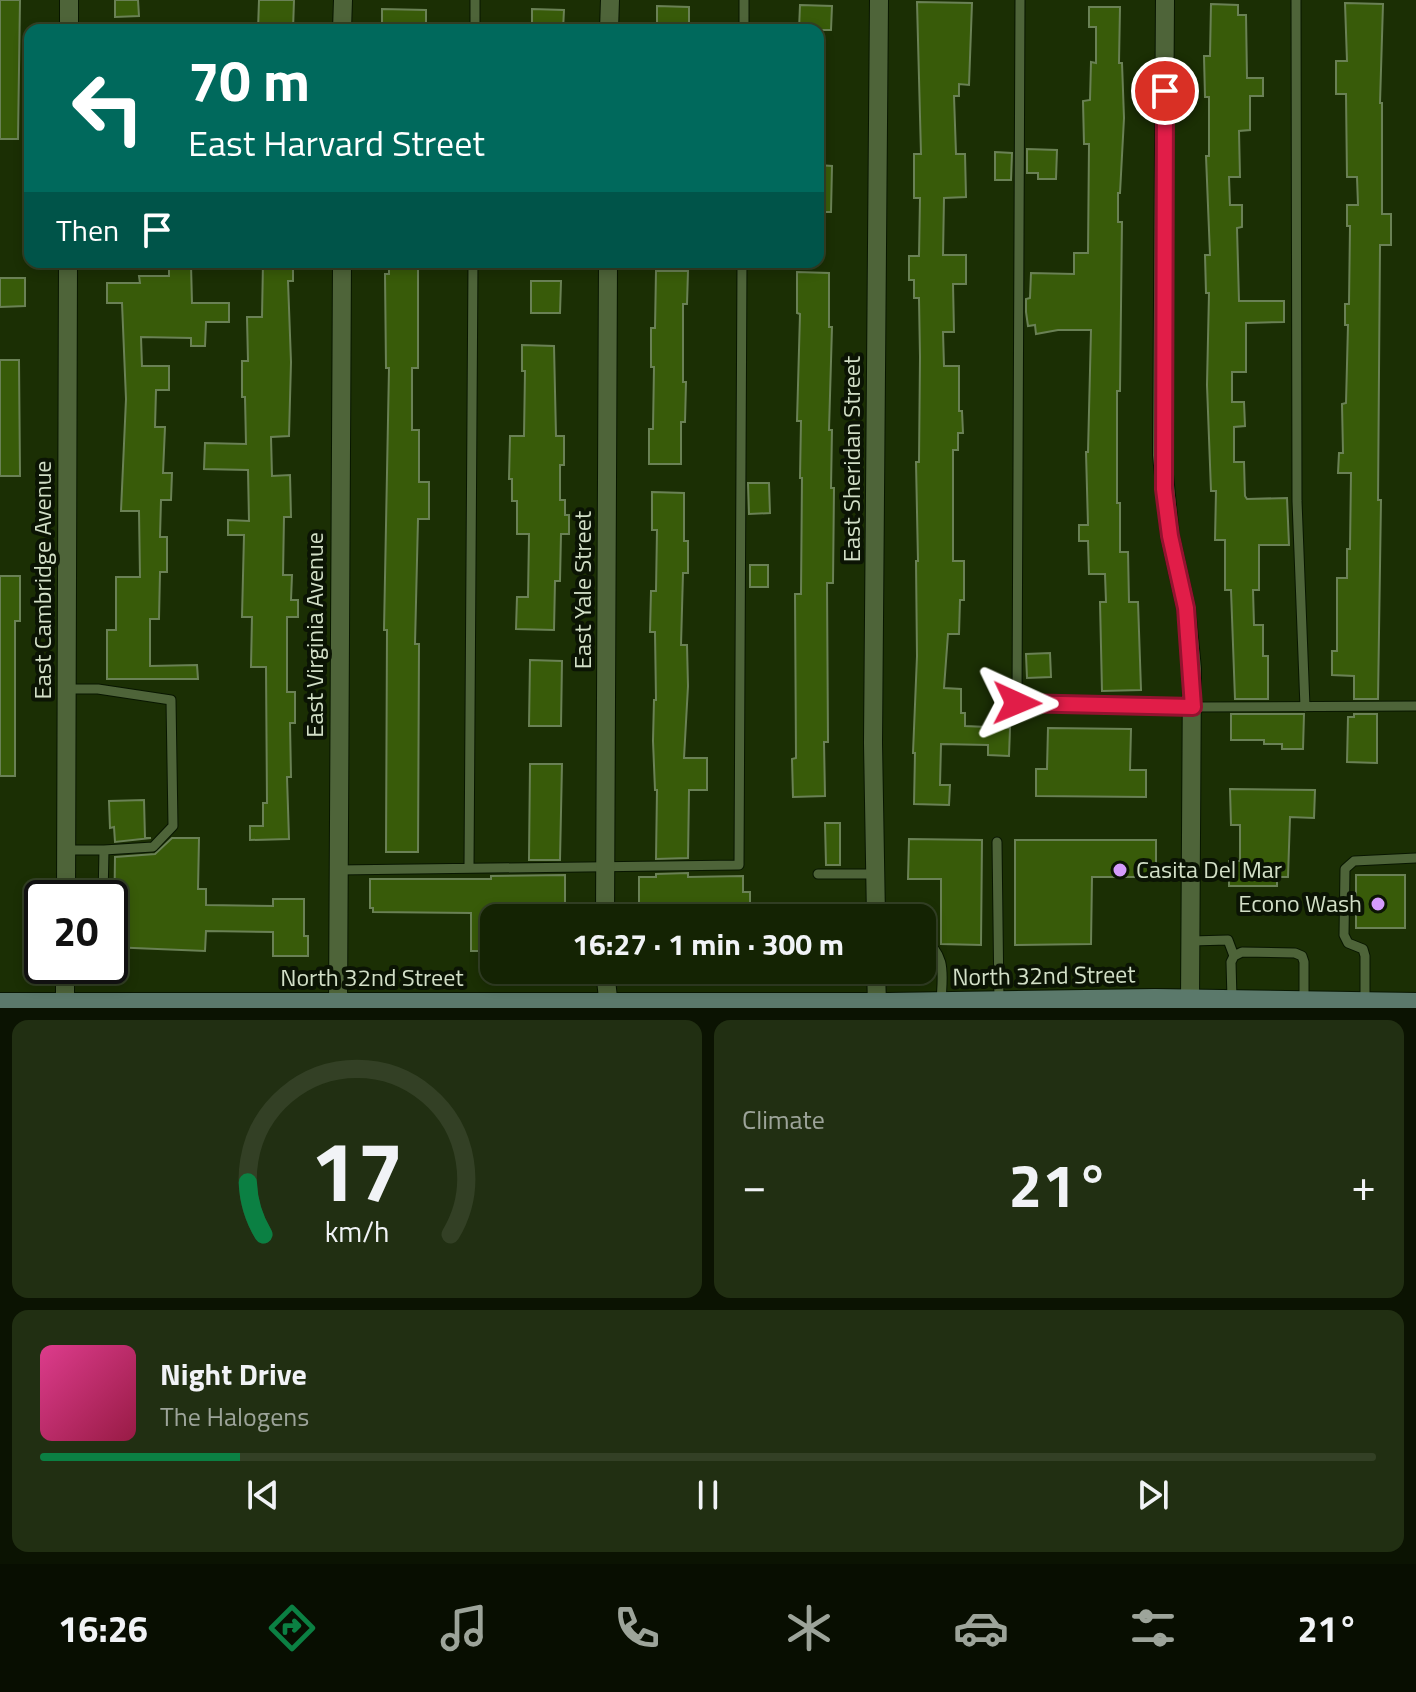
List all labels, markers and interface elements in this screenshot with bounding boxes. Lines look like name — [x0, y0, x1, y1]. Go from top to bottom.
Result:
text: 70 m — [188, 38, 310, 123]
icon: left — [56, 56, 160, 160]
pin — [1131, 57, 1199, 125]
icon: arrive — [1143, 69, 1187, 113]
text: East Harvard Street — [188, 115, 485, 170]
text: Then — [56, 207, 119, 253]
icon: arrive — [135, 208, 179, 252]
street label: East Sheridan Street — [833, 355, 869, 562]
street label: East Cambridge Avenue — [24, 461, 60, 700]
street label: East Yale Street — [564, 510, 600, 669]
street label: East Virginia Avenue — [296, 532, 332, 738]
position arrow — [975, 661, 1059, 745]
place label: Casita Del Mar — [1136, 851, 1282, 887]
marker: Casita Del Mar — [1111, 861, 1129, 879]
speed limit sign: 20 — [24, 880, 128, 984]
place label: Econo Wash — [1238, 885, 1362, 921]
marker: Econo Wash — [1369, 895, 1387, 913]
text: 16:27 · 1 min · 300 m — [572, 921, 844, 967]
street label: North 32nd Street — [952, 955, 1136, 995]
street label: North 32nd Street — [280, 959, 464, 995]
text: Climate — [742, 1100, 825, 1139]
text: 17 — [310, 1107, 404, 1233]
text: 21° — [1009, 1139, 1109, 1230]
text: − — [742, 1151, 767, 1218]
text: + — [1351, 1151, 1376, 1218]
text: km/h — [325, 1210, 389, 1253]
text: Night Drive — [160, 1351, 307, 1397]
text: The Halogens — [160, 1397, 309, 1436]
icon: previous — [241, 1473, 285, 1517]
icon: pause — [686, 1473, 730, 1517]
icon: next — [1131, 1473, 1175, 1517]
icon: directions — [264, 1600, 320, 1656]
icon: music — [436, 1600, 492, 1656]
icon: phone — [609, 1600, 665, 1656]
icon: climate — [781, 1600, 837, 1656]
icon: car — [953, 1600, 1009, 1656]
icon: filters — [1125, 1600, 1181, 1656]
text: 16:26 — [58, 1601, 148, 1656]
text: 21° — [1297, 1601, 1358, 1656]

